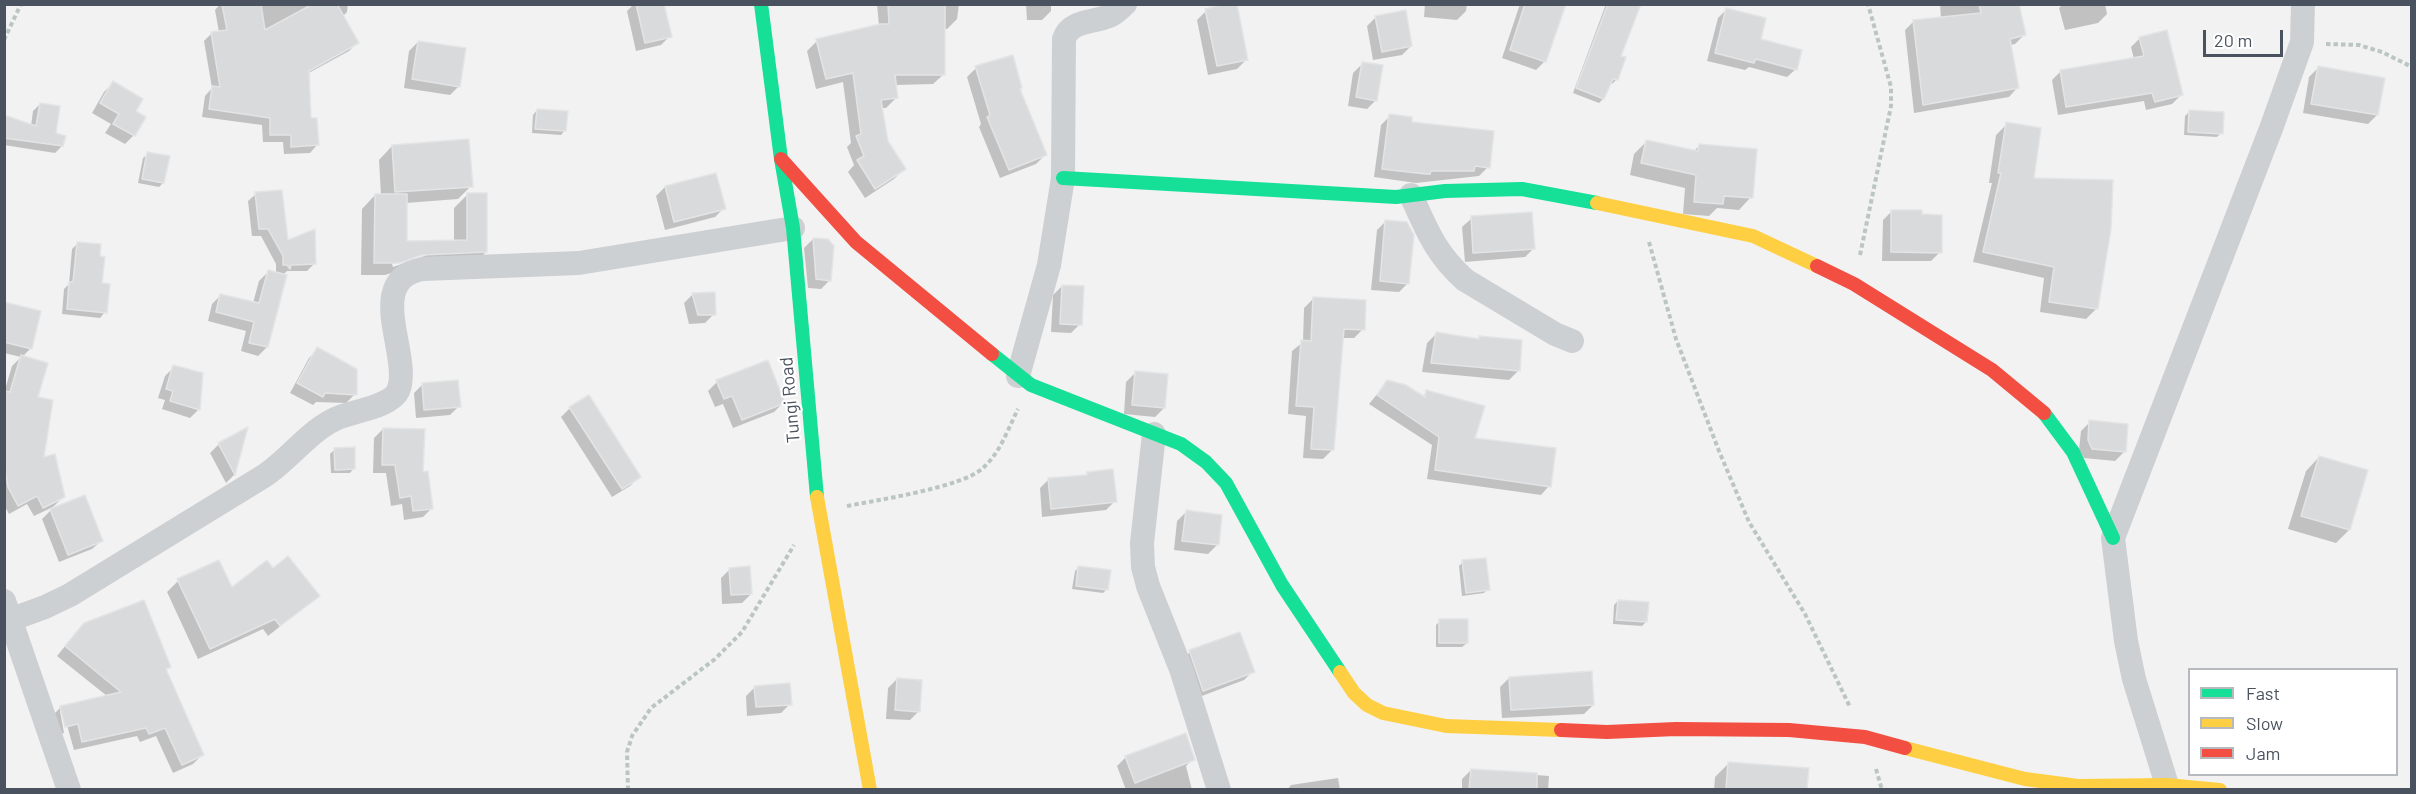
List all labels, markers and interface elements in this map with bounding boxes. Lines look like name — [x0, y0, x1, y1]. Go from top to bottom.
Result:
scale bar — [2206, 18, 2286, 56]
text: 20 m — [2214, 29, 2252, 51]
street label: Tungi Road — [775, 356, 805, 444]
legend — [2188, 668, 2398, 776]
text: Fast — [2246, 682, 2280, 704]
text: Slow — [2246, 712, 2283, 734]
text: Jam — [2246, 742, 2280, 764]

